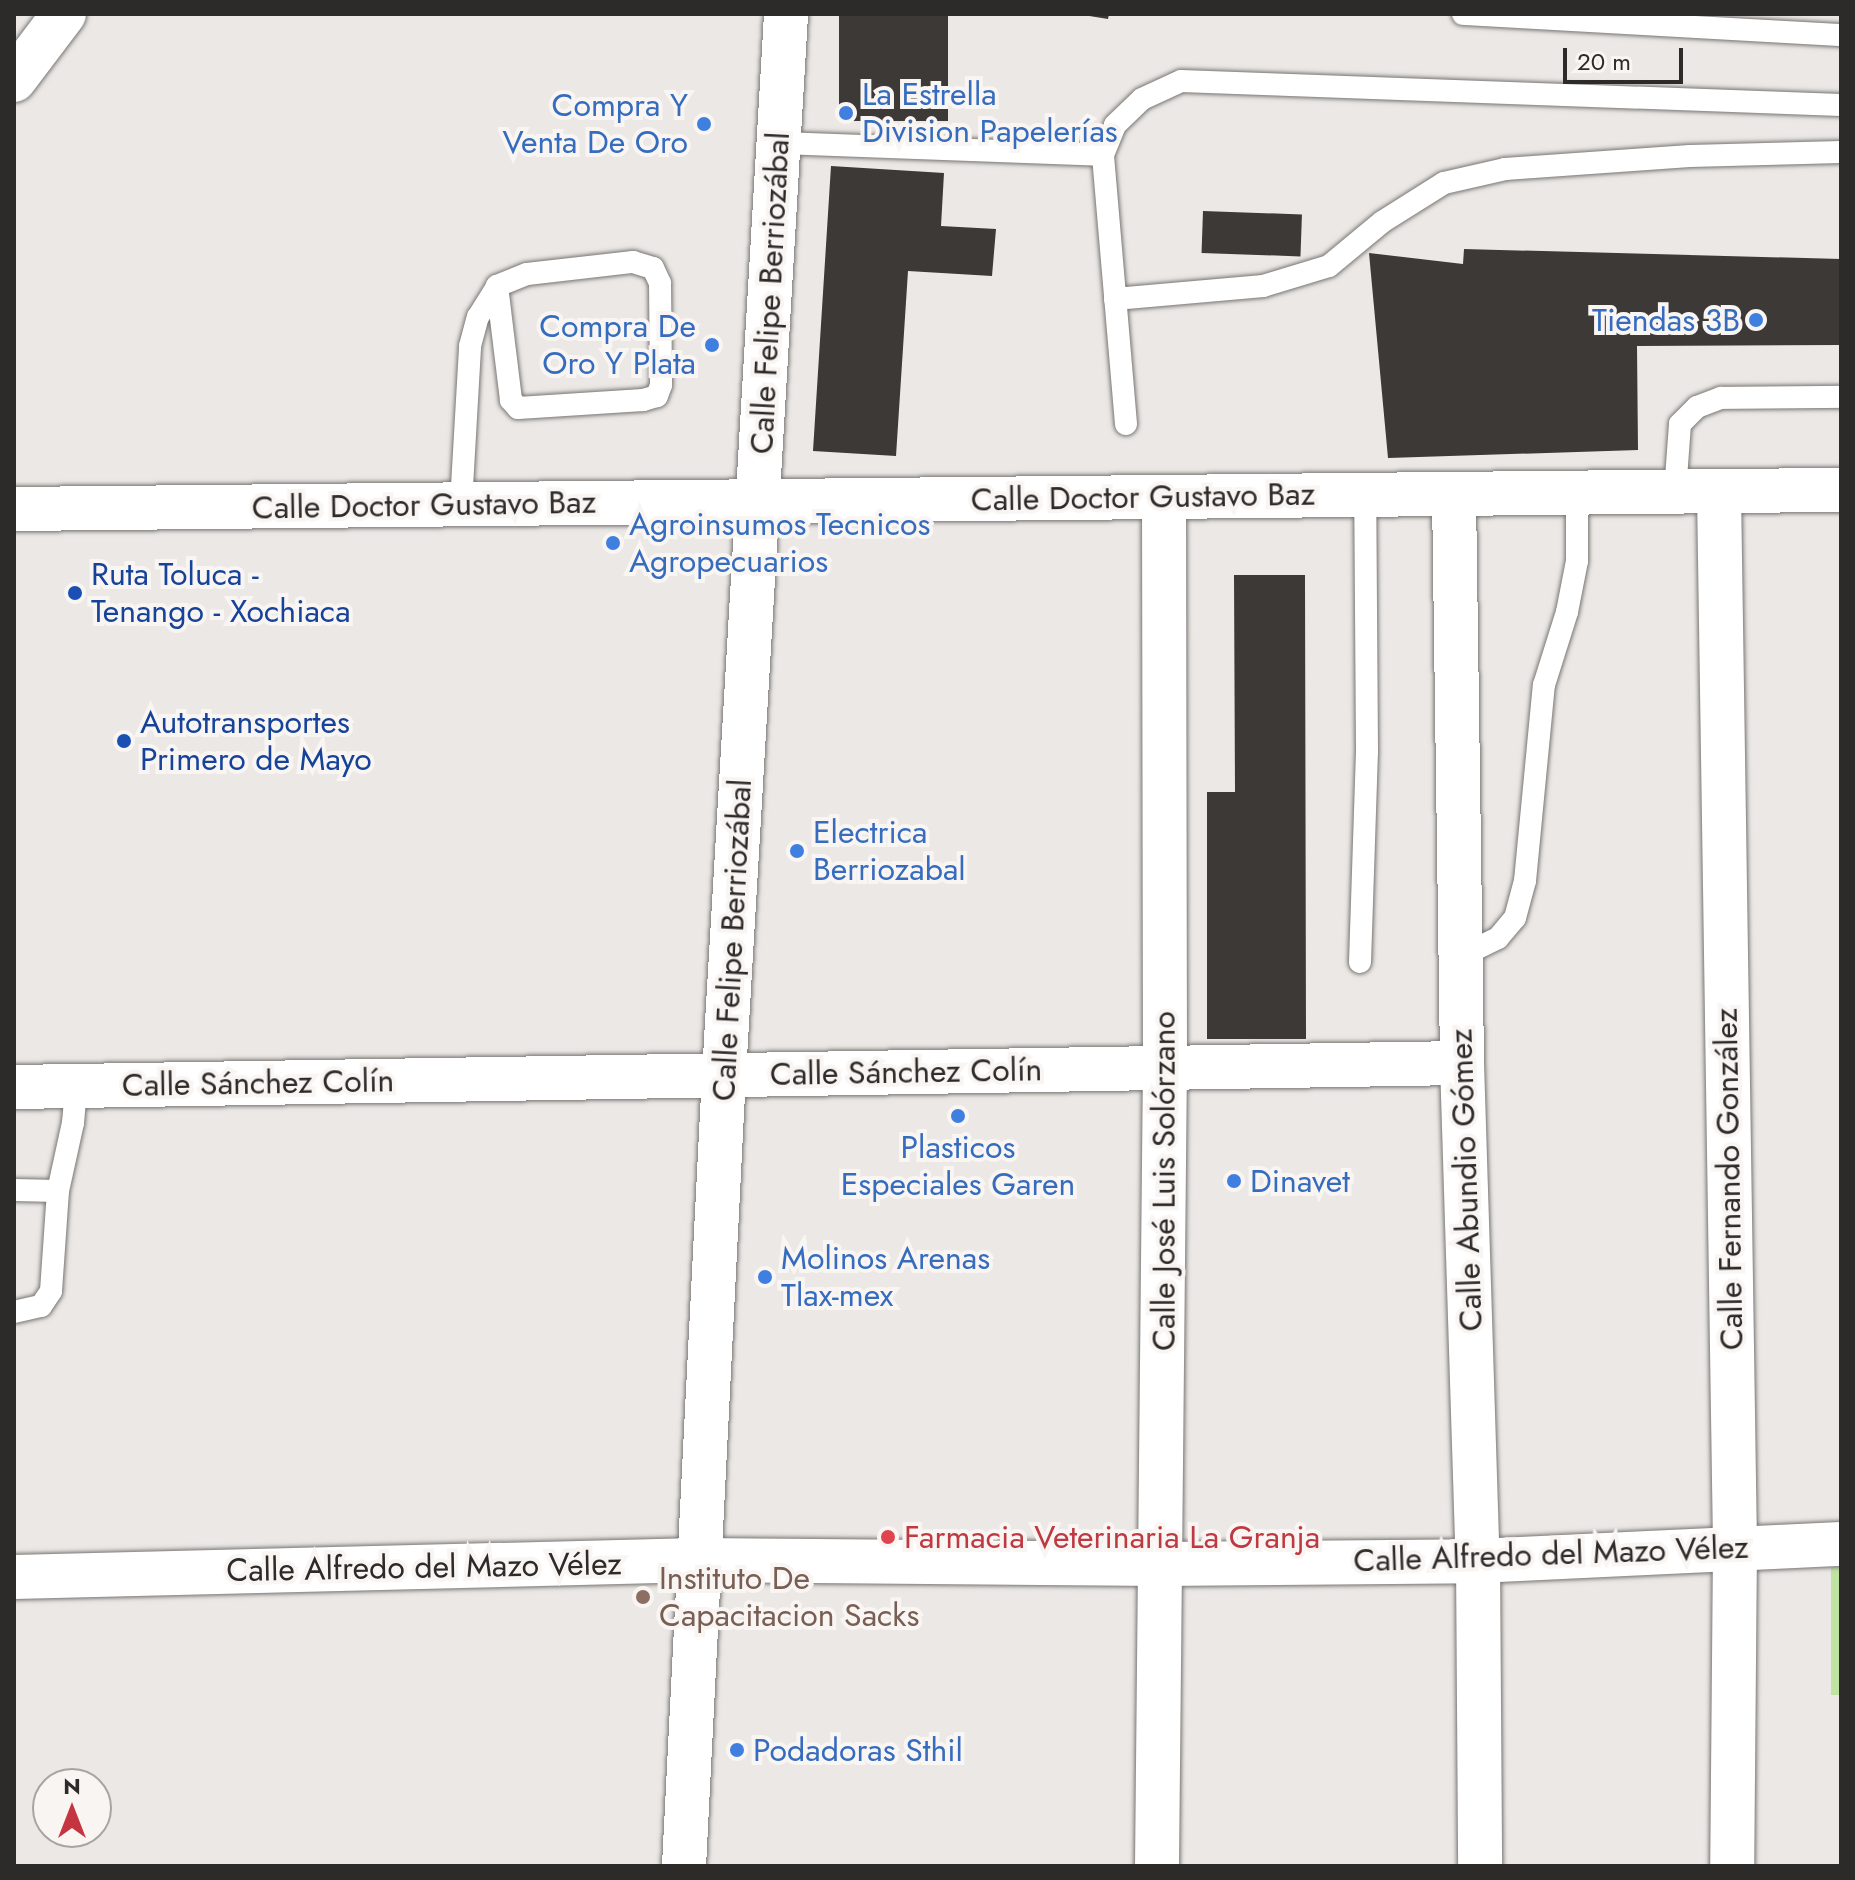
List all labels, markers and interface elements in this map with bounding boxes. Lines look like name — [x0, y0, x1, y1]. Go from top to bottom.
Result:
scale bar — [1567, 32, 1687, 82]
text: 20 m — [1577, 44, 1631, 79]
place label: La Estrella Division Papelerías — [862, 76, 1118, 151]
place label: Compra Y Venta De Oro — [502, 87, 688, 162]
marker: La Estrella Division Papelerías — [837, 104, 855, 122]
marker: Compra Y Venta De Oro — [695, 115, 713, 133]
street label: Calle Felipe Berriozábal — [742, 131, 798, 455]
place label: Tiendas 3B — [1592, 301, 1740, 339]
place label: Compra De Oro Y Plata — [539, 308, 696, 383]
marker: Tiendas 3B — [1747, 311, 1765, 329]
marker: Compra De Oro Y Plata — [703, 336, 721, 354]
street label: Calle Doctor Gustavo Baz — [970, 475, 1316, 519]
street label: Calle Doctor Gustavo Baz — [251, 483, 597, 527]
place label: Agroinsumos Tecnicos Agropecuarios — [629, 506, 930, 581]
marker: Agroinsumos Tecnicos Agropecuarios — [604, 534, 622, 552]
place label: Ruta Toluca - Tenango - Xochiaca — [91, 556, 351, 631]
marker: Ruta Toluca - Tenango - Xochiaca — [66, 584, 84, 602]
place label: Autotransportes Primero de Mayo — [140, 704, 372, 779]
marker: Autotransportes Primero de Mayo — [115, 732, 133, 750]
street label: Calle Felipe Berriozábal — [704, 778, 760, 1102]
place label: Electrica Berriozabal — [813, 814, 966, 889]
marker: Electrica Berriozabal — [788, 842, 806, 860]
street label: Calle Fernando González — [1707, 1008, 1751, 1350]
street label: Calle José Luis Solórzano — [1145, 1011, 1183, 1351]
street label: Calle Abundio Gómez — [1442, 1028, 1490, 1332]
street label: Calle Sánchez Colín — [770, 1050, 1042, 1094]
street label: Calle Sánchez Colín — [122, 1061, 394, 1105]
marker: Plasticos Especiales Garen — [949, 1107, 967, 1125]
place label: Plasticos Especiales Garen — [841, 1129, 1075, 1204]
place label: Dinavet — [1250, 1162, 1350, 1200]
marker: Dinavet — [1225, 1172, 1243, 1190]
place label: Molinos Arenas Tlax-mex — [781, 1240, 990, 1315]
marker: Molinos Arenas Tlax-mex — [756, 1268, 774, 1286]
place label: Farmacia Veterinaria La Granja — [904, 1518, 1320, 1556]
marker: Farmacia Veterinaria La Granja — [879, 1528, 897, 1546]
street label: Calle Alfredo del Mazo Vélez — [1353, 1528, 1749, 1580]
street label: Calle Alfredo del Mazo Vélez — [226, 1544, 622, 1590]
place label: Instituto De Capacitacion Sacks — [659, 1560, 919, 1635]
marker: Instituto De Capacitacion Sacks — [634, 1588, 652, 1606]
place label: Podadoras Sthil — [753, 1731, 963, 1769]
marker: Podadoras Sthil — [728, 1741, 746, 1759]
north arrow — [32, 1768, 112, 1848]
text: N — [63, 1770, 81, 1802]

